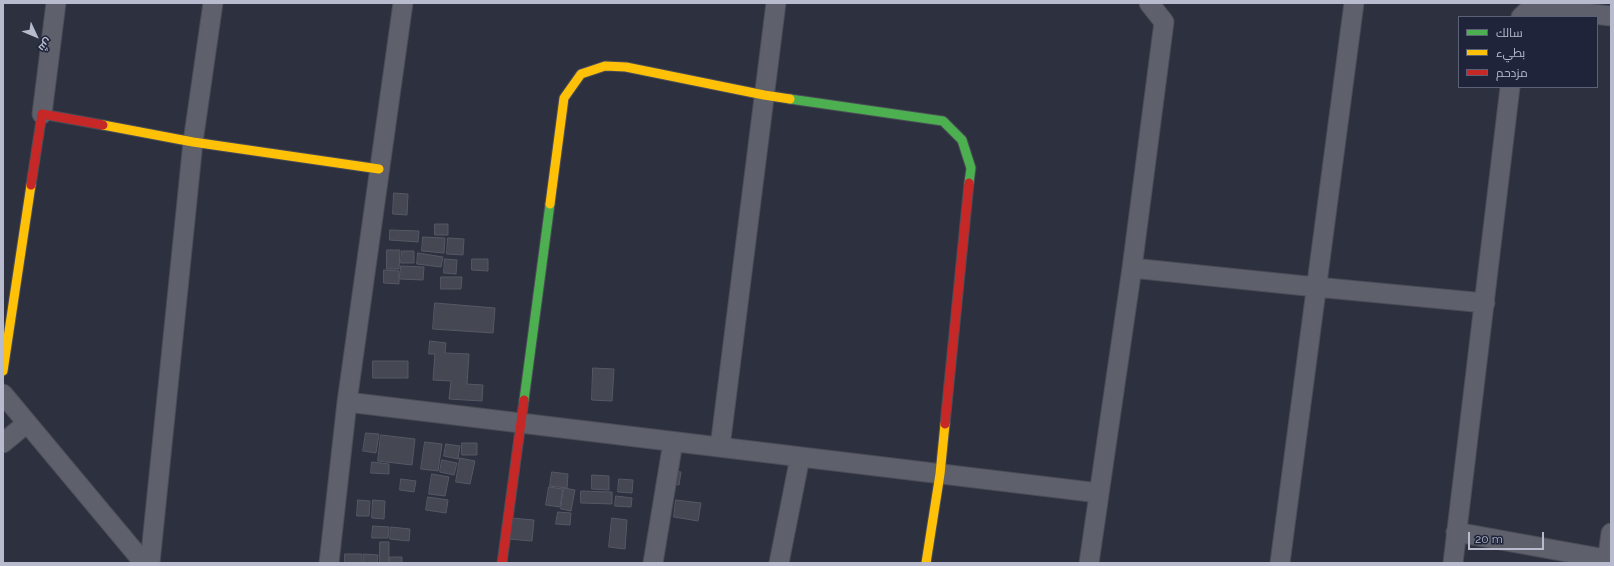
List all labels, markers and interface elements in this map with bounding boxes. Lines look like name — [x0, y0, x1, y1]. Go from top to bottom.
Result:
north arrow — [16, 16, 56, 56]
legend — [1458, 16, 1598, 88]
text: سالك — [1496, 26, 1523, 40]
text: ش — [35, 35, 55, 54]
text: بطيء — [1496, 46, 1525, 60]
text: مزدحم — [1496, 66, 1528, 80]
scale bar — [1470, 524, 1546, 550]
text: 20 m — [1475, 532, 1503, 546]

